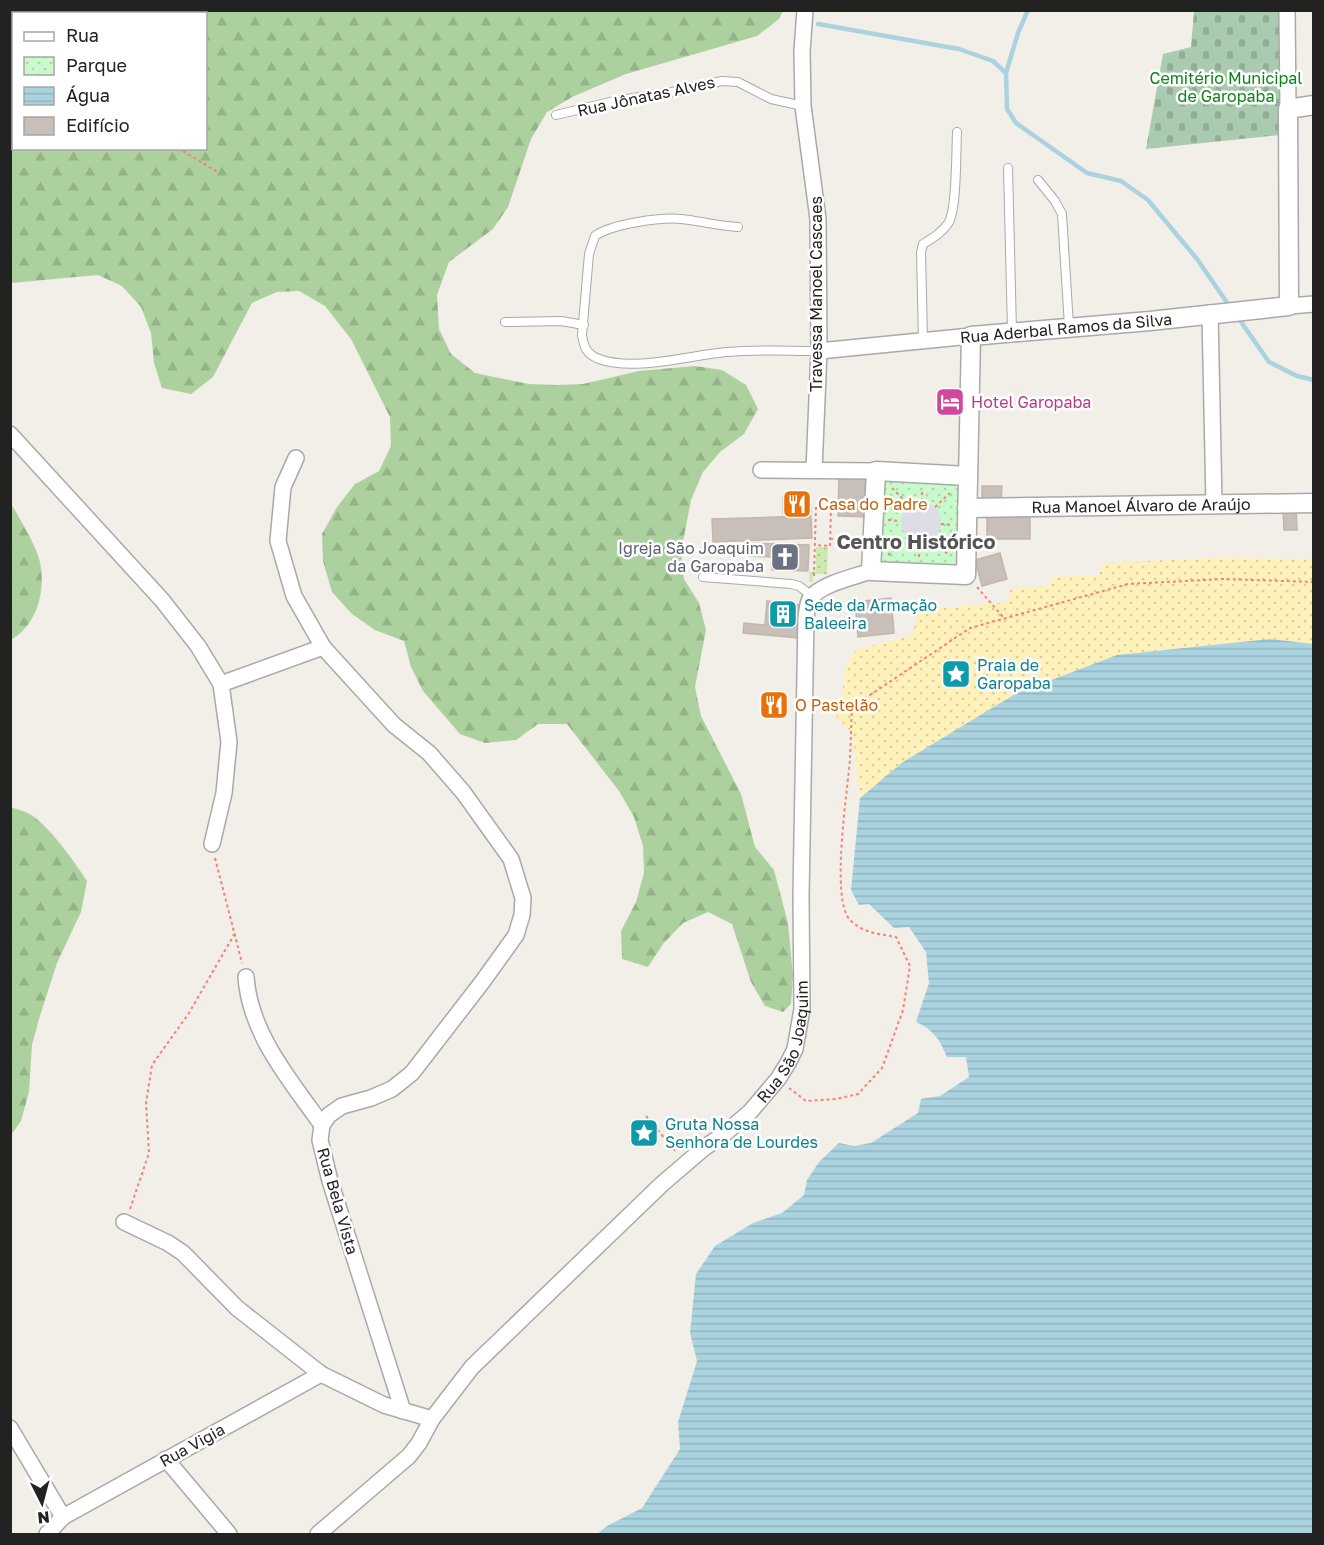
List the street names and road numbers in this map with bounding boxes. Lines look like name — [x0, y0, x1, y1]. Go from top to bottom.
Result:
street label: Rua Jônatas Alves — [575, 72, 717, 120]
street label: Travessa Manoel Cascaes — [806, 196, 826, 392]
street label: Rua Aderbal Ramos da Silva — [959, 309, 1173, 347]
street label: Rua Manoel Álvaro de Araújo — [1031, 494, 1251, 517]
street label: Rua São Joaquim — [752, 980, 812, 1107]
street label: Rua Bela Vista — [313, 1145, 363, 1257]
street label: Rua Vigia — [156, 1419, 228, 1471]

